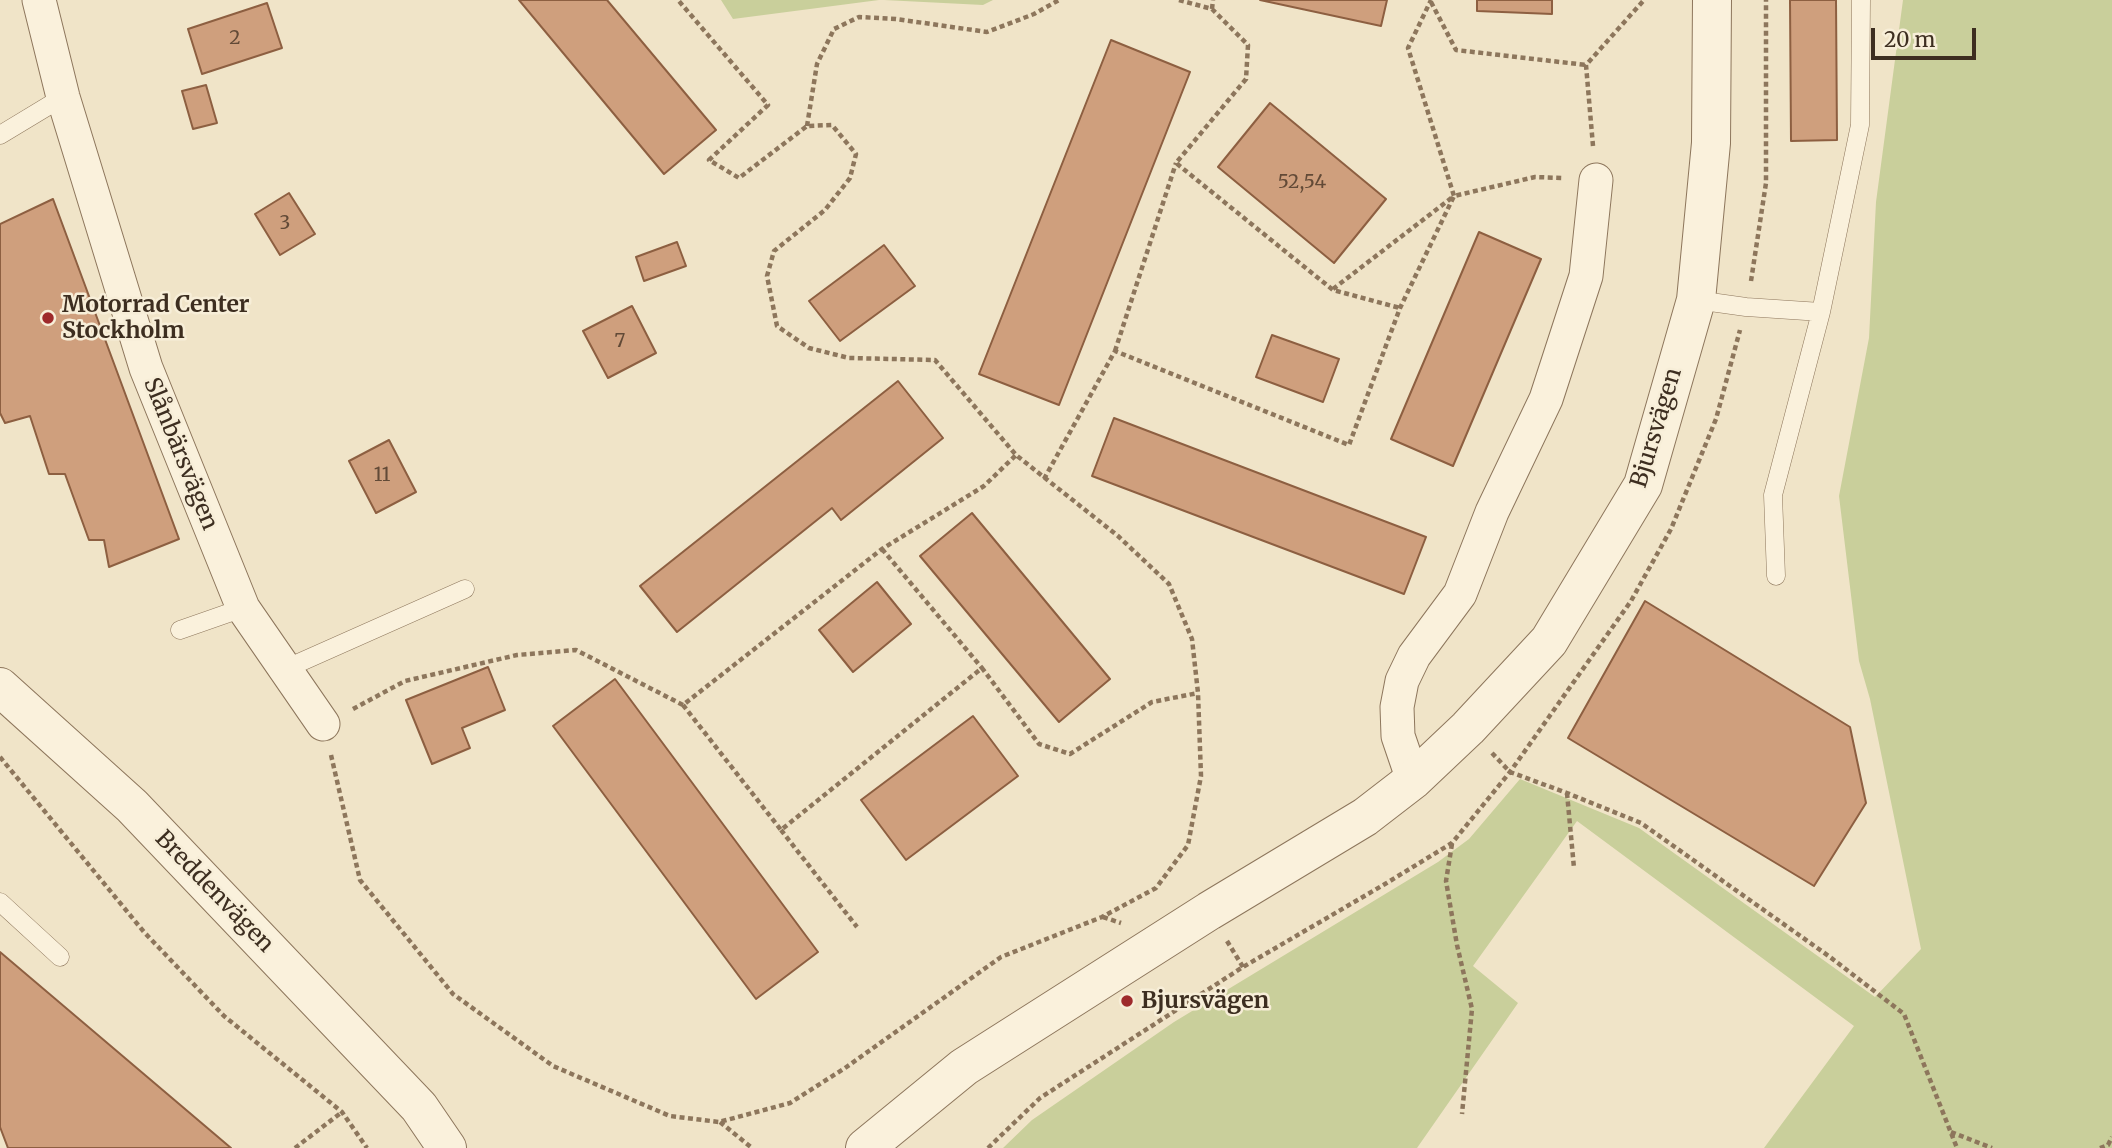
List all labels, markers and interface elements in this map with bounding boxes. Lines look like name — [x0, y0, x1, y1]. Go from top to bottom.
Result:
scale bar — [1874, 14, 1979, 58]
text: 20 m — [1884, 26, 1935, 53]
house number: 2 — [229, 28, 241, 50]
house number: 52,54 — [1278, 172, 1326, 194]
house number: 3 — [280, 213, 290, 235]
place label: Motorrad Center Stockholm — [62, 291, 250, 345]
marker: Motorrad Center Stockholm — [40, 310, 56, 326]
house number: 7 — [615, 331, 625, 353]
street label: Bjursvägen — [1626, 365, 1688, 491]
street label: Slånbärsvägen — [137, 374, 223, 534]
house number: 11 — [374, 465, 390, 487]
street label: Breddenvägen — [149, 825, 279, 959]
place label: Bjursvägen — [1141, 987, 1269, 1015]
marker: Bjursvägen — [1119, 993, 1135, 1009]

